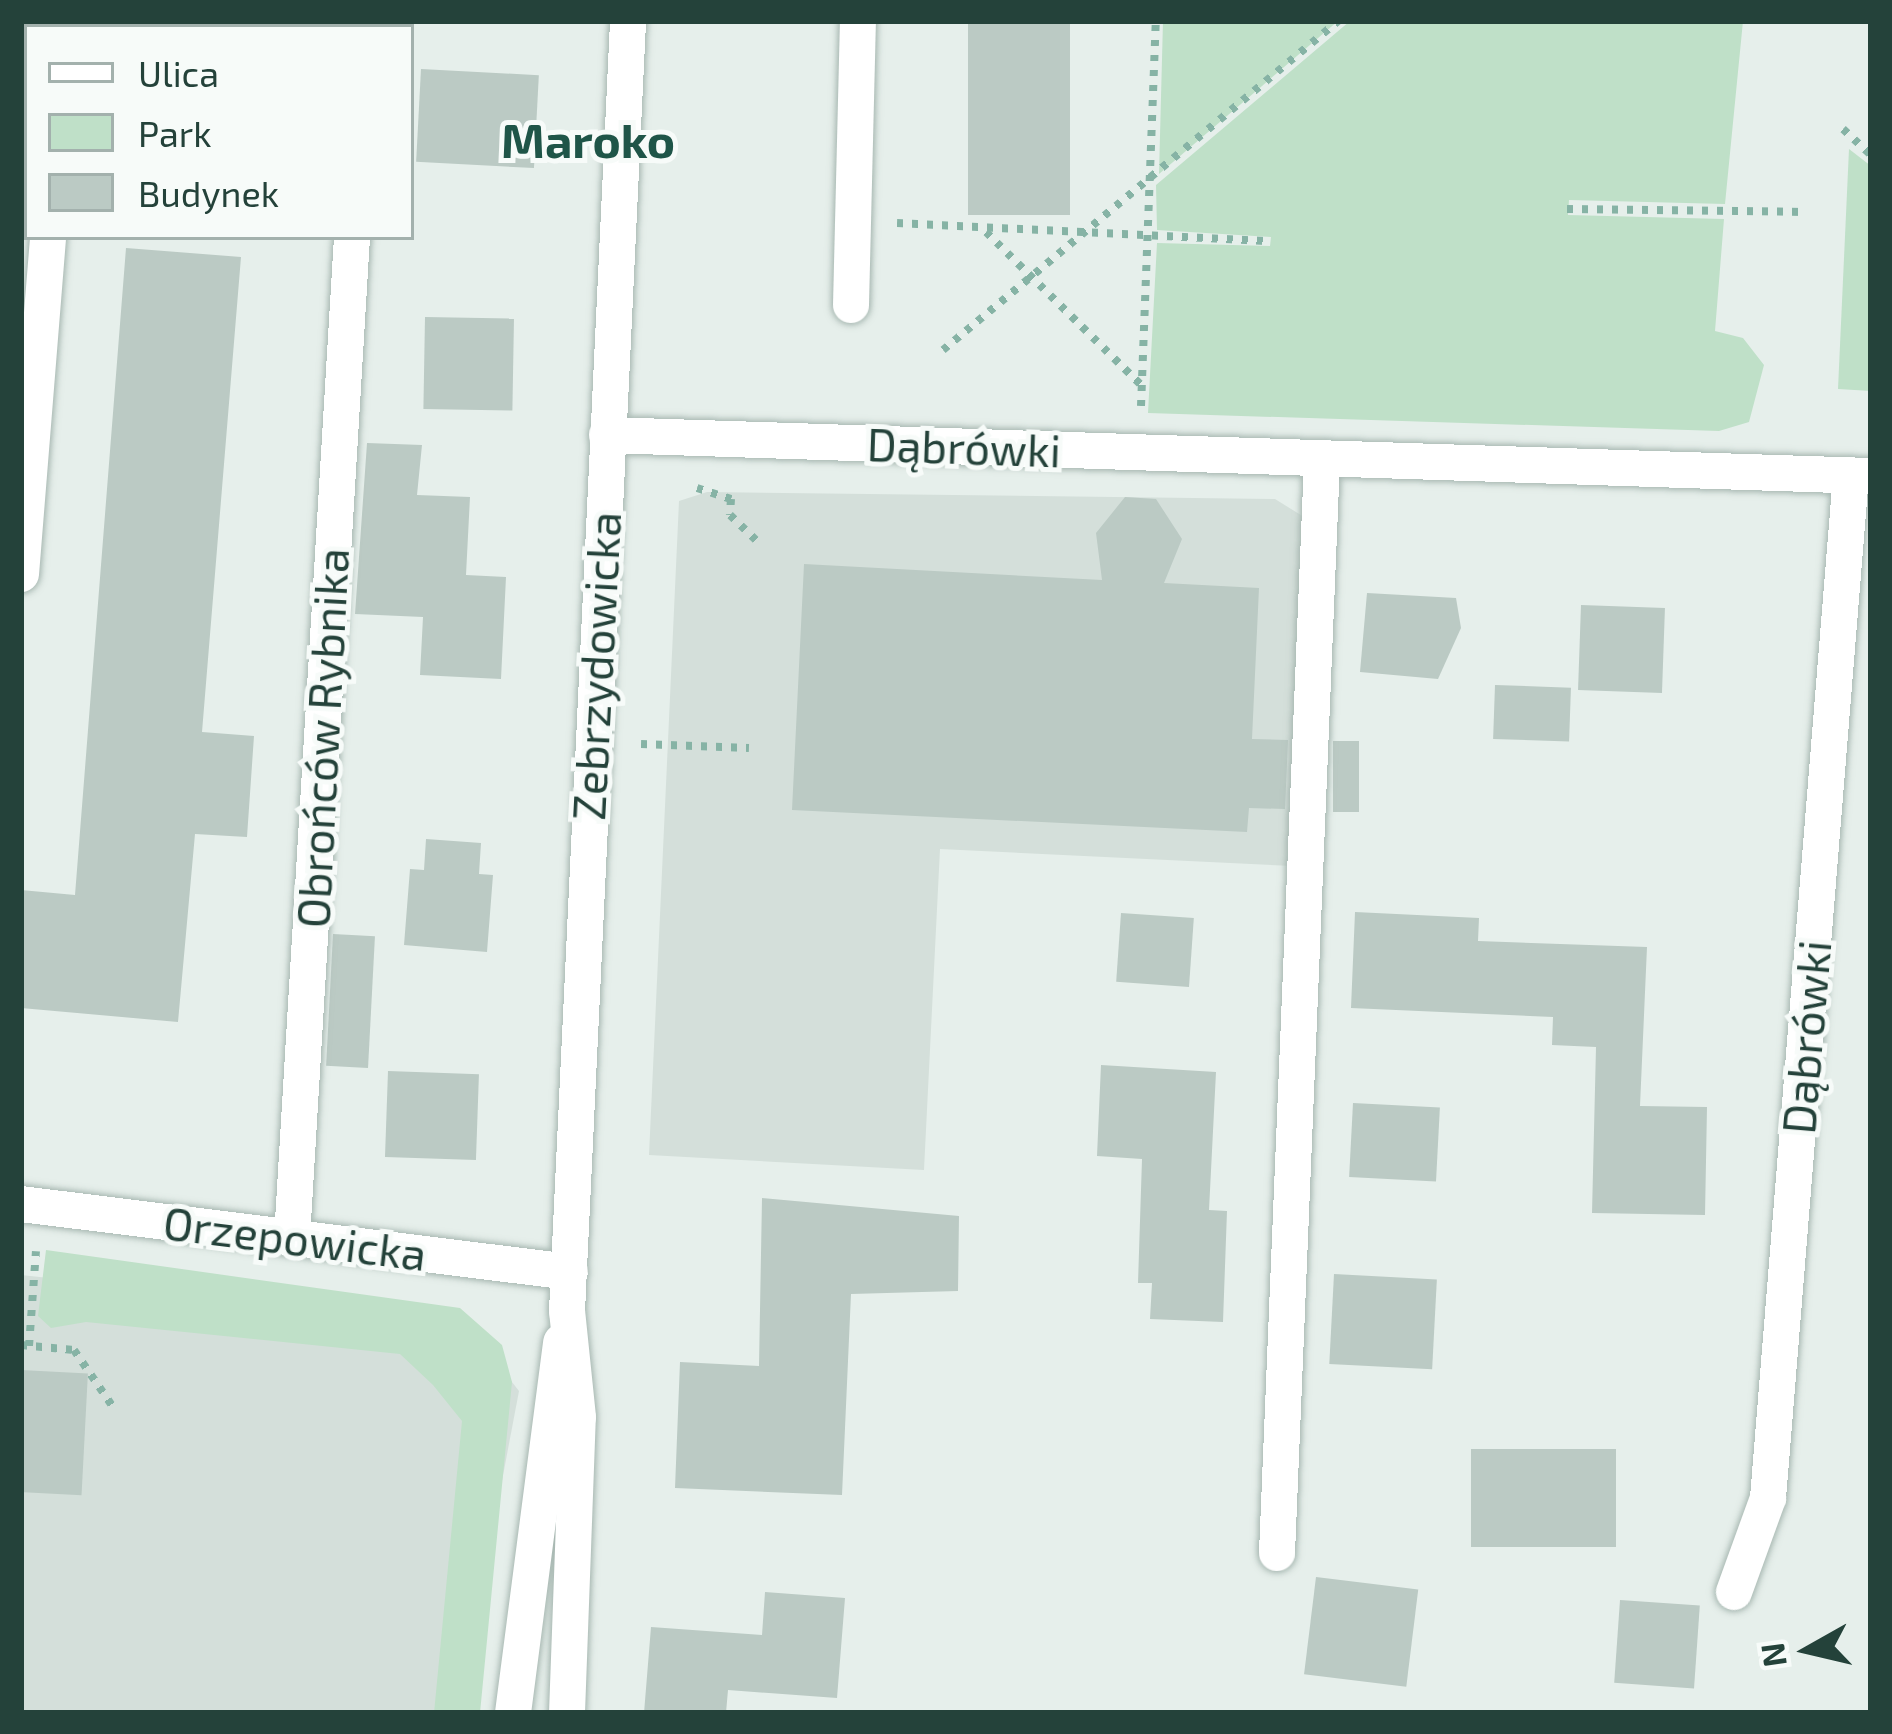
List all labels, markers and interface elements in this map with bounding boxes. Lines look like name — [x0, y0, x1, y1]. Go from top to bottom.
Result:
legend — [24, 24, 414, 240]
text: Ulica — [138, 51, 219, 94]
text: Park — [138, 111, 212, 154]
district label: Maroko — [501, 111, 675, 169]
text: Budynek — [138, 171, 279, 214]
street label: Dąbrówki — [866, 417, 1062, 477]
street label: Zebrzydowicka — [561, 510, 631, 822]
street label: Obrońców Rybnika — [285, 546, 359, 930]
street label: Dąbrówki — [1771, 938, 1841, 1136]
street label: Orzepowicka — [160, 1195, 430, 1281]
north arrow — [1748, 1590, 1868, 1710]
text: N — [1751, 1640, 1794, 1670]

